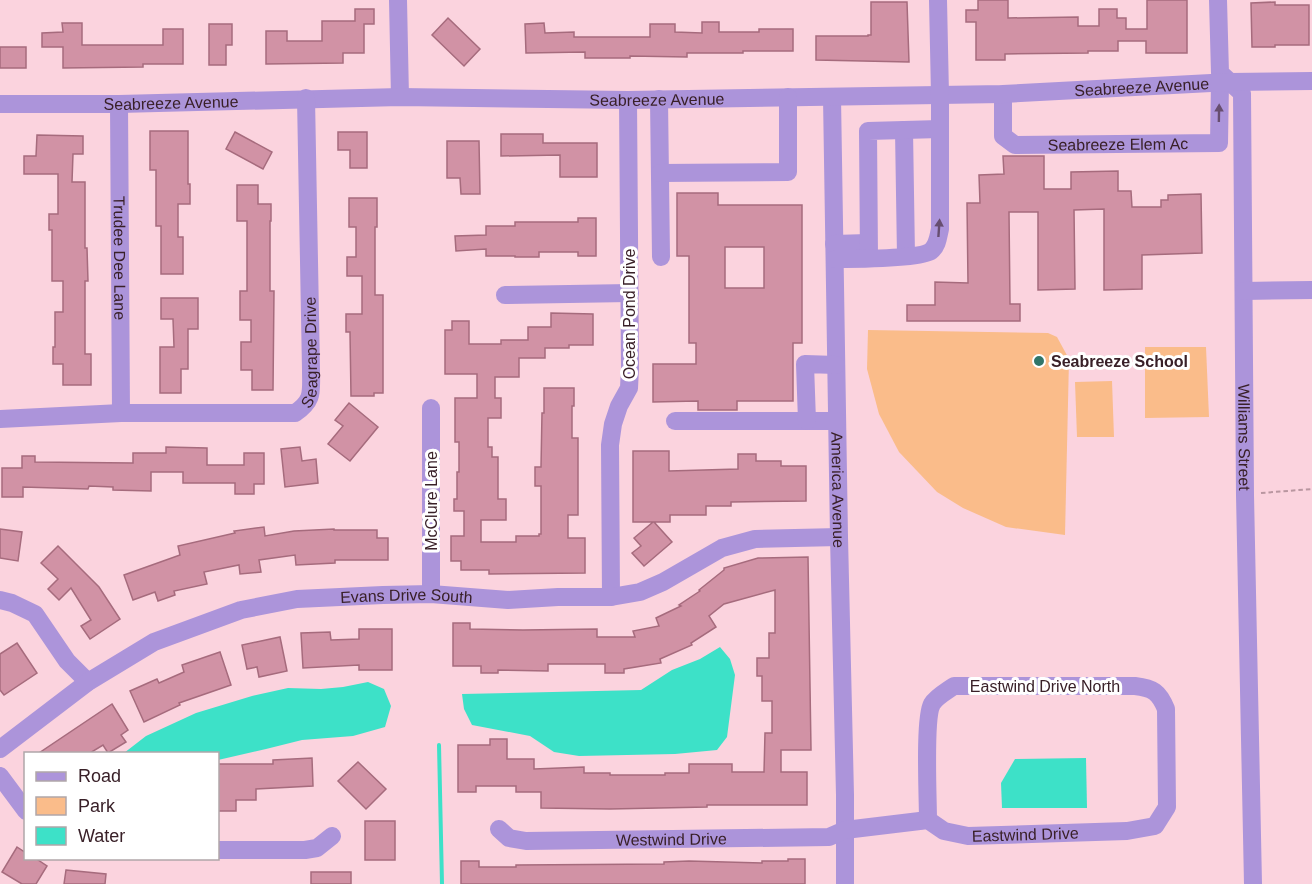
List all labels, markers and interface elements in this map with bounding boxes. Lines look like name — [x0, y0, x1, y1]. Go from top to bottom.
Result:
street label: Seabreeze Avenue — [1074, 75, 1210, 99]
street label: Seabreeze Avenue — [589, 90, 725, 109]
street label: Seabreeze Avenue — [103, 93, 239, 113]
one-way arrow — [1214, 103, 1224, 122]
street label: Seabreeze Elem Ac — [1048, 135, 1188, 154]
street label: Trudee Dee Lane — [111, 196, 128, 320]
one-way arrow — [934, 219, 944, 238]
street label: Ocean Pond Drive — [621, 249, 638, 379]
street label: Seagrape Drive — [298, 296, 320, 411]
place label: Seabreeze School — [1051, 353, 1188, 370]
marker: Seabreeze School — [1032, 354, 1046, 368]
street label: Williams Street — [1235, 384, 1253, 491]
street label: America Avenue — [828, 432, 847, 548]
street label: McClure Lane — [423, 451, 440, 551]
street label: Evans Drive South — [340, 586, 473, 606]
street label: Eastwind Drive North — [970, 678, 1120, 695]
legend — [24, 752, 219, 860]
text: Road — [78, 766, 121, 786]
text: Park — [78, 796, 116, 816]
street label: Eastwind Drive — [972, 825, 1079, 845]
text: Water — [78, 826, 125, 846]
street label: Westwind Drive — [616, 830, 727, 849]

